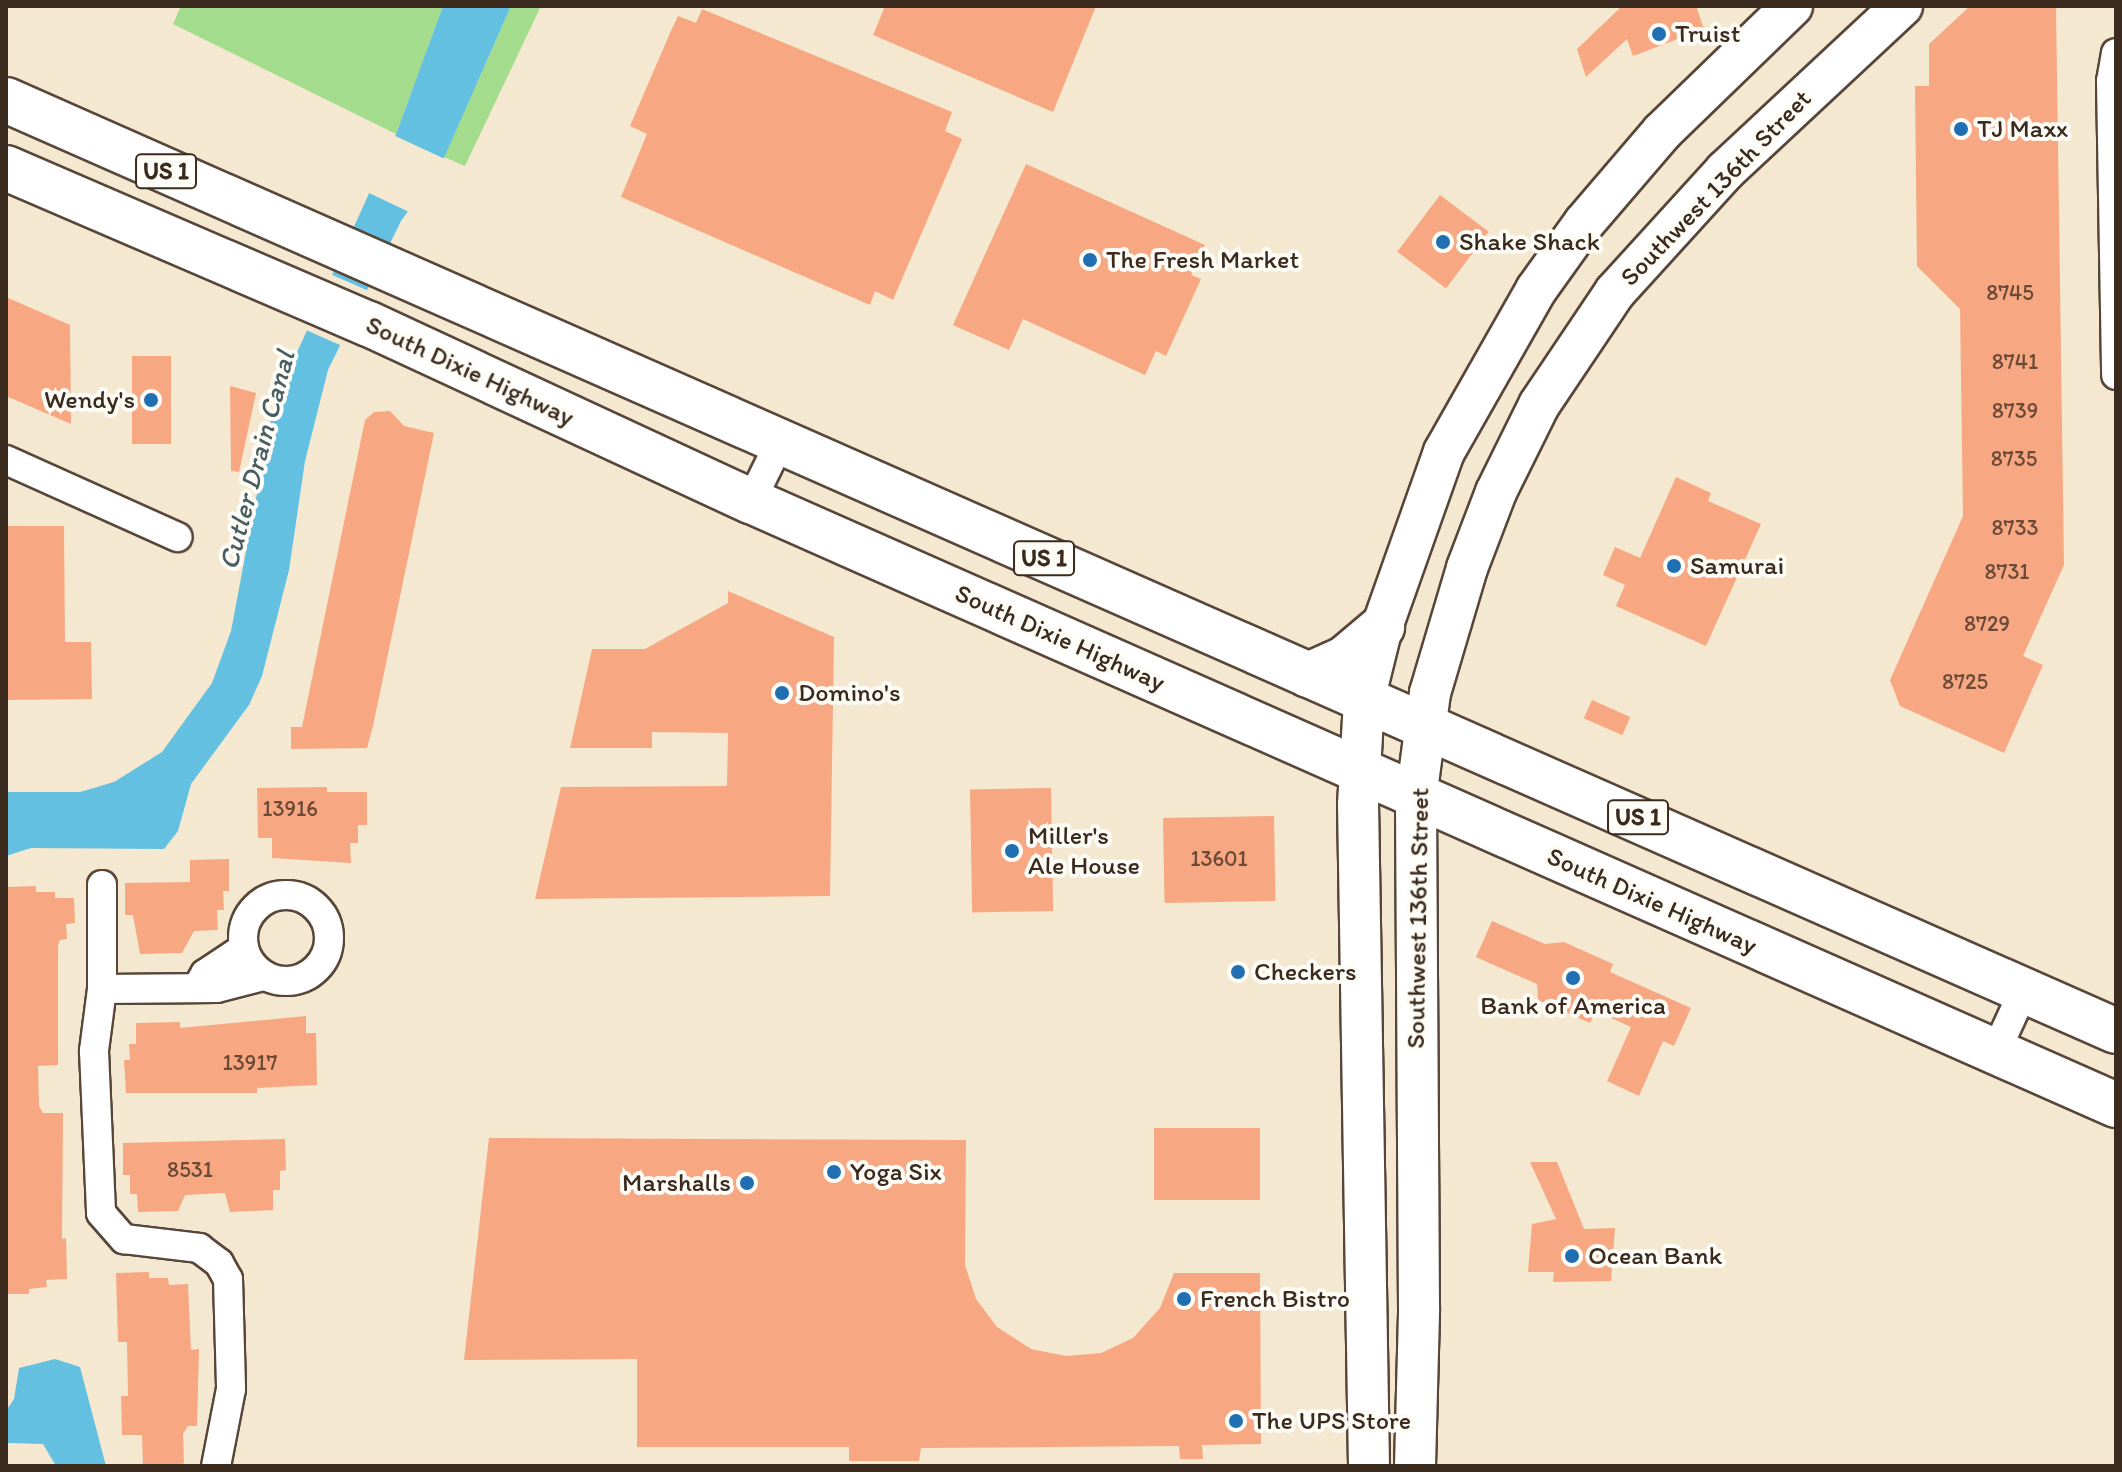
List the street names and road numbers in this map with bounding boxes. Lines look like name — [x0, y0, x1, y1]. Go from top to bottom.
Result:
street label: Southwest 136th Street — [1614, 84, 1818, 292]
road number: US 1 — [134, 151, 198, 191]
street label: South Dixie Highway — [361, 309, 579, 433]
road number: US 1 — [1012, 538, 1076, 578]
street label: South Dixie Highway — [950, 578, 1170, 698]
street label: Southwest 136th Street — [1400, 788, 1436, 1048]
road number: US 1 — [1606, 797, 1670, 837]
street label: South Dixie Highway — [1542, 841, 1762, 961]

